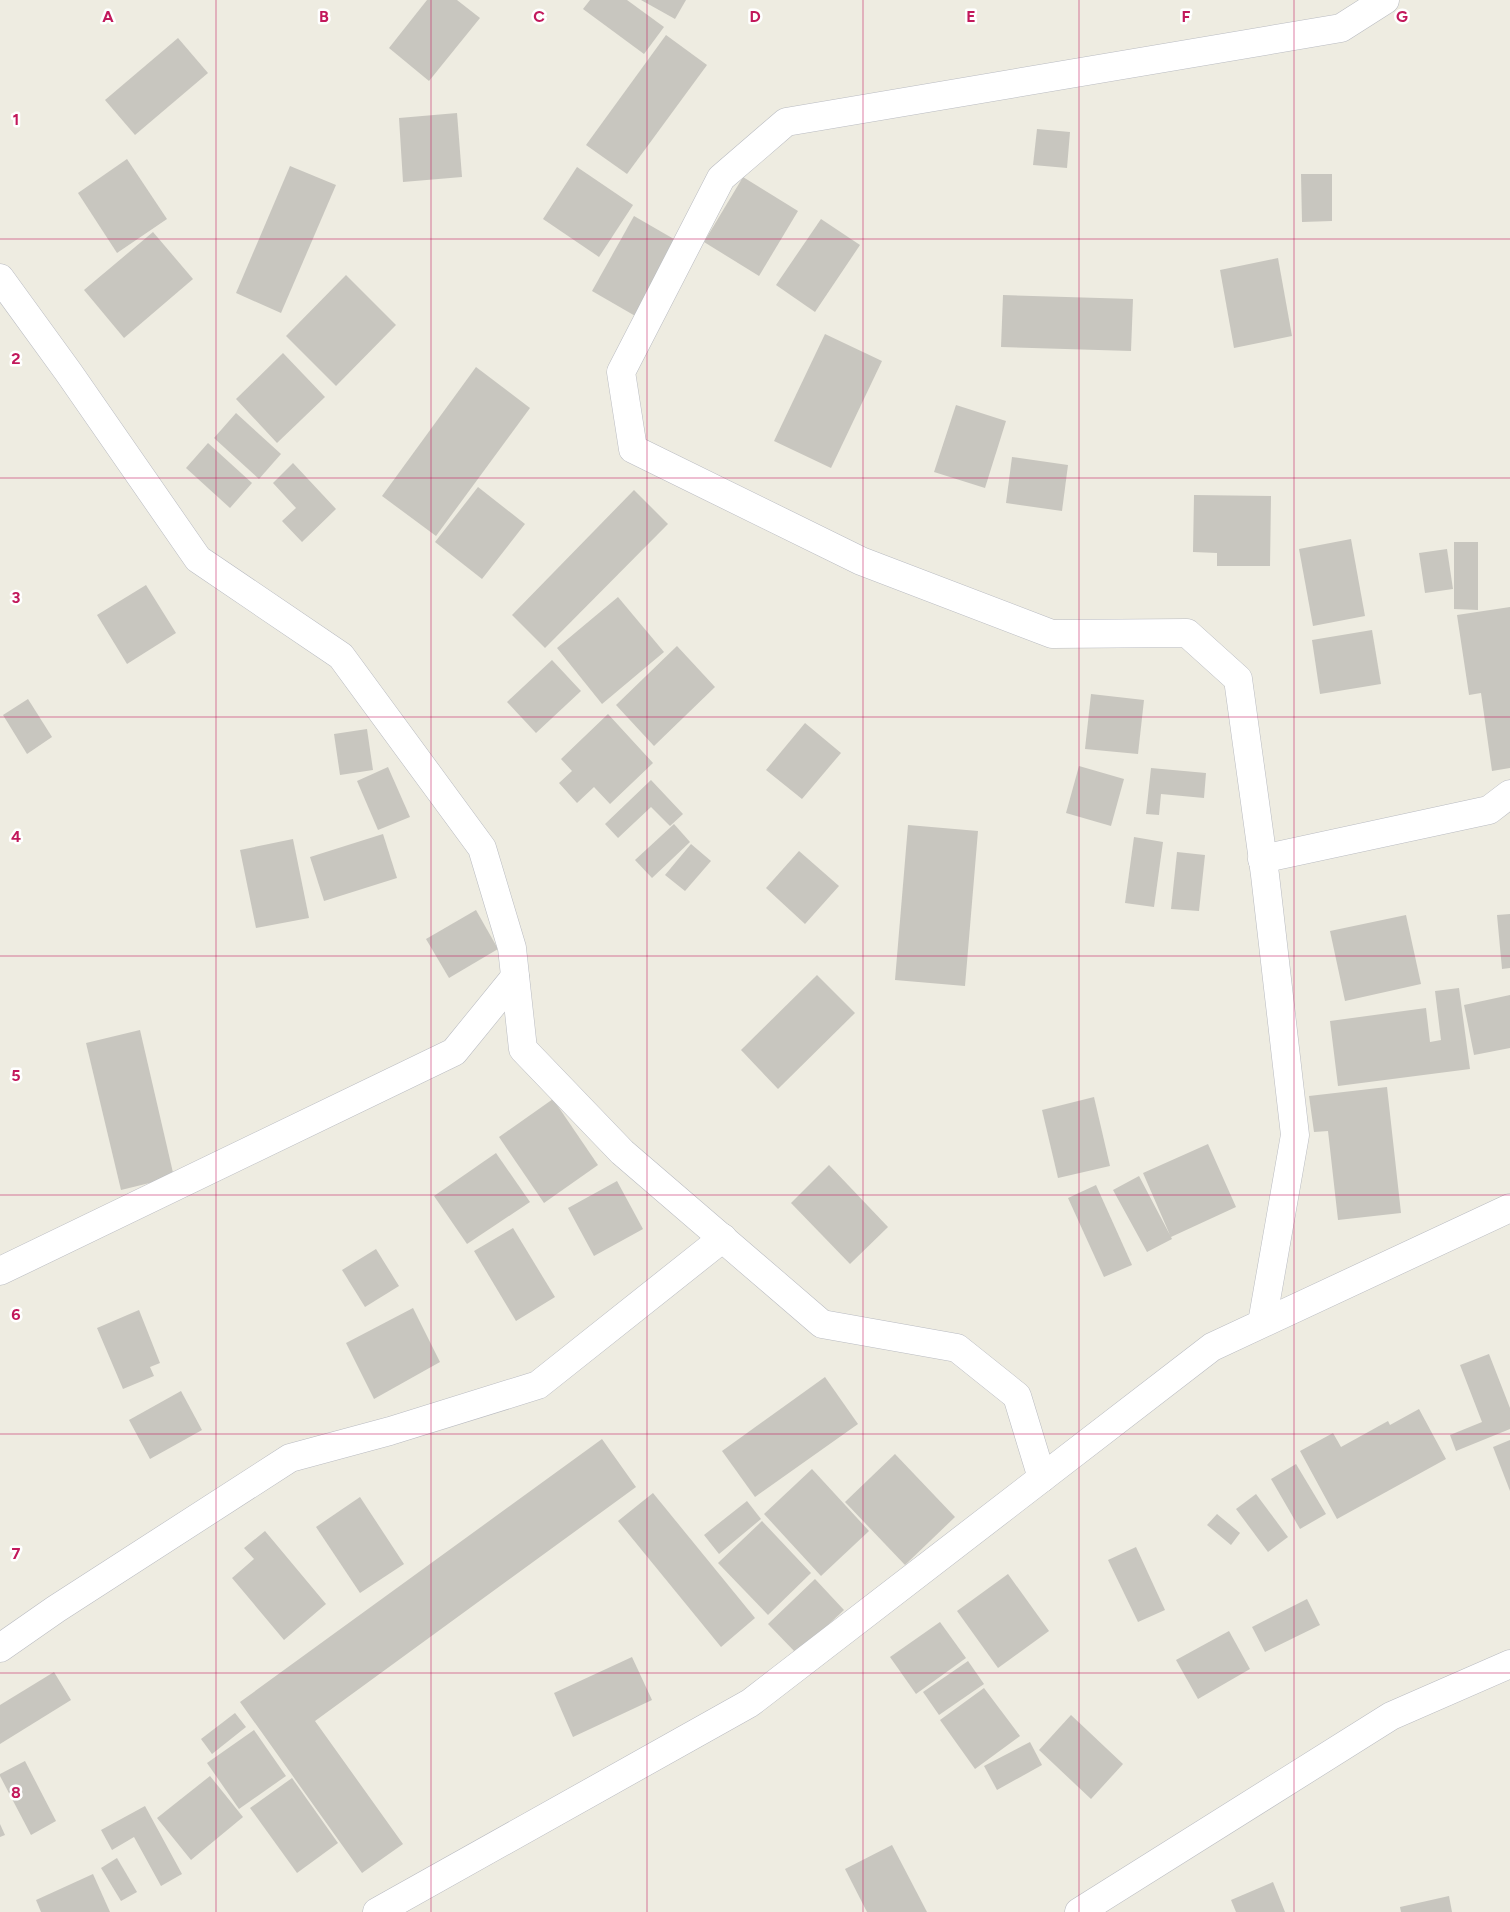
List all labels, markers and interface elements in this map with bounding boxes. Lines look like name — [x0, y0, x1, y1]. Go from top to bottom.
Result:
text: A — [102, 7, 114, 26]
text: B — [319, 7, 329, 26]
text: C — [533, 7, 545, 26]
text: D — [749, 7, 761, 26]
text: E — [966, 7, 976, 26]
text: F — [1182, 7, 1191, 26]
text: G — [1396, 7, 1408, 26]
text: 1 — [13, 110, 19, 129]
text: 2 — [11, 349, 21, 368]
text: 3 — [12, 588, 21, 607]
text: 4 — [11, 827, 21, 846]
text: 5 — [11, 1066, 21, 1085]
text: 6 — [11, 1305, 21, 1324]
text: 7 — [12, 1544, 21, 1563]
text: 8 — [11, 1783, 21, 1802]

